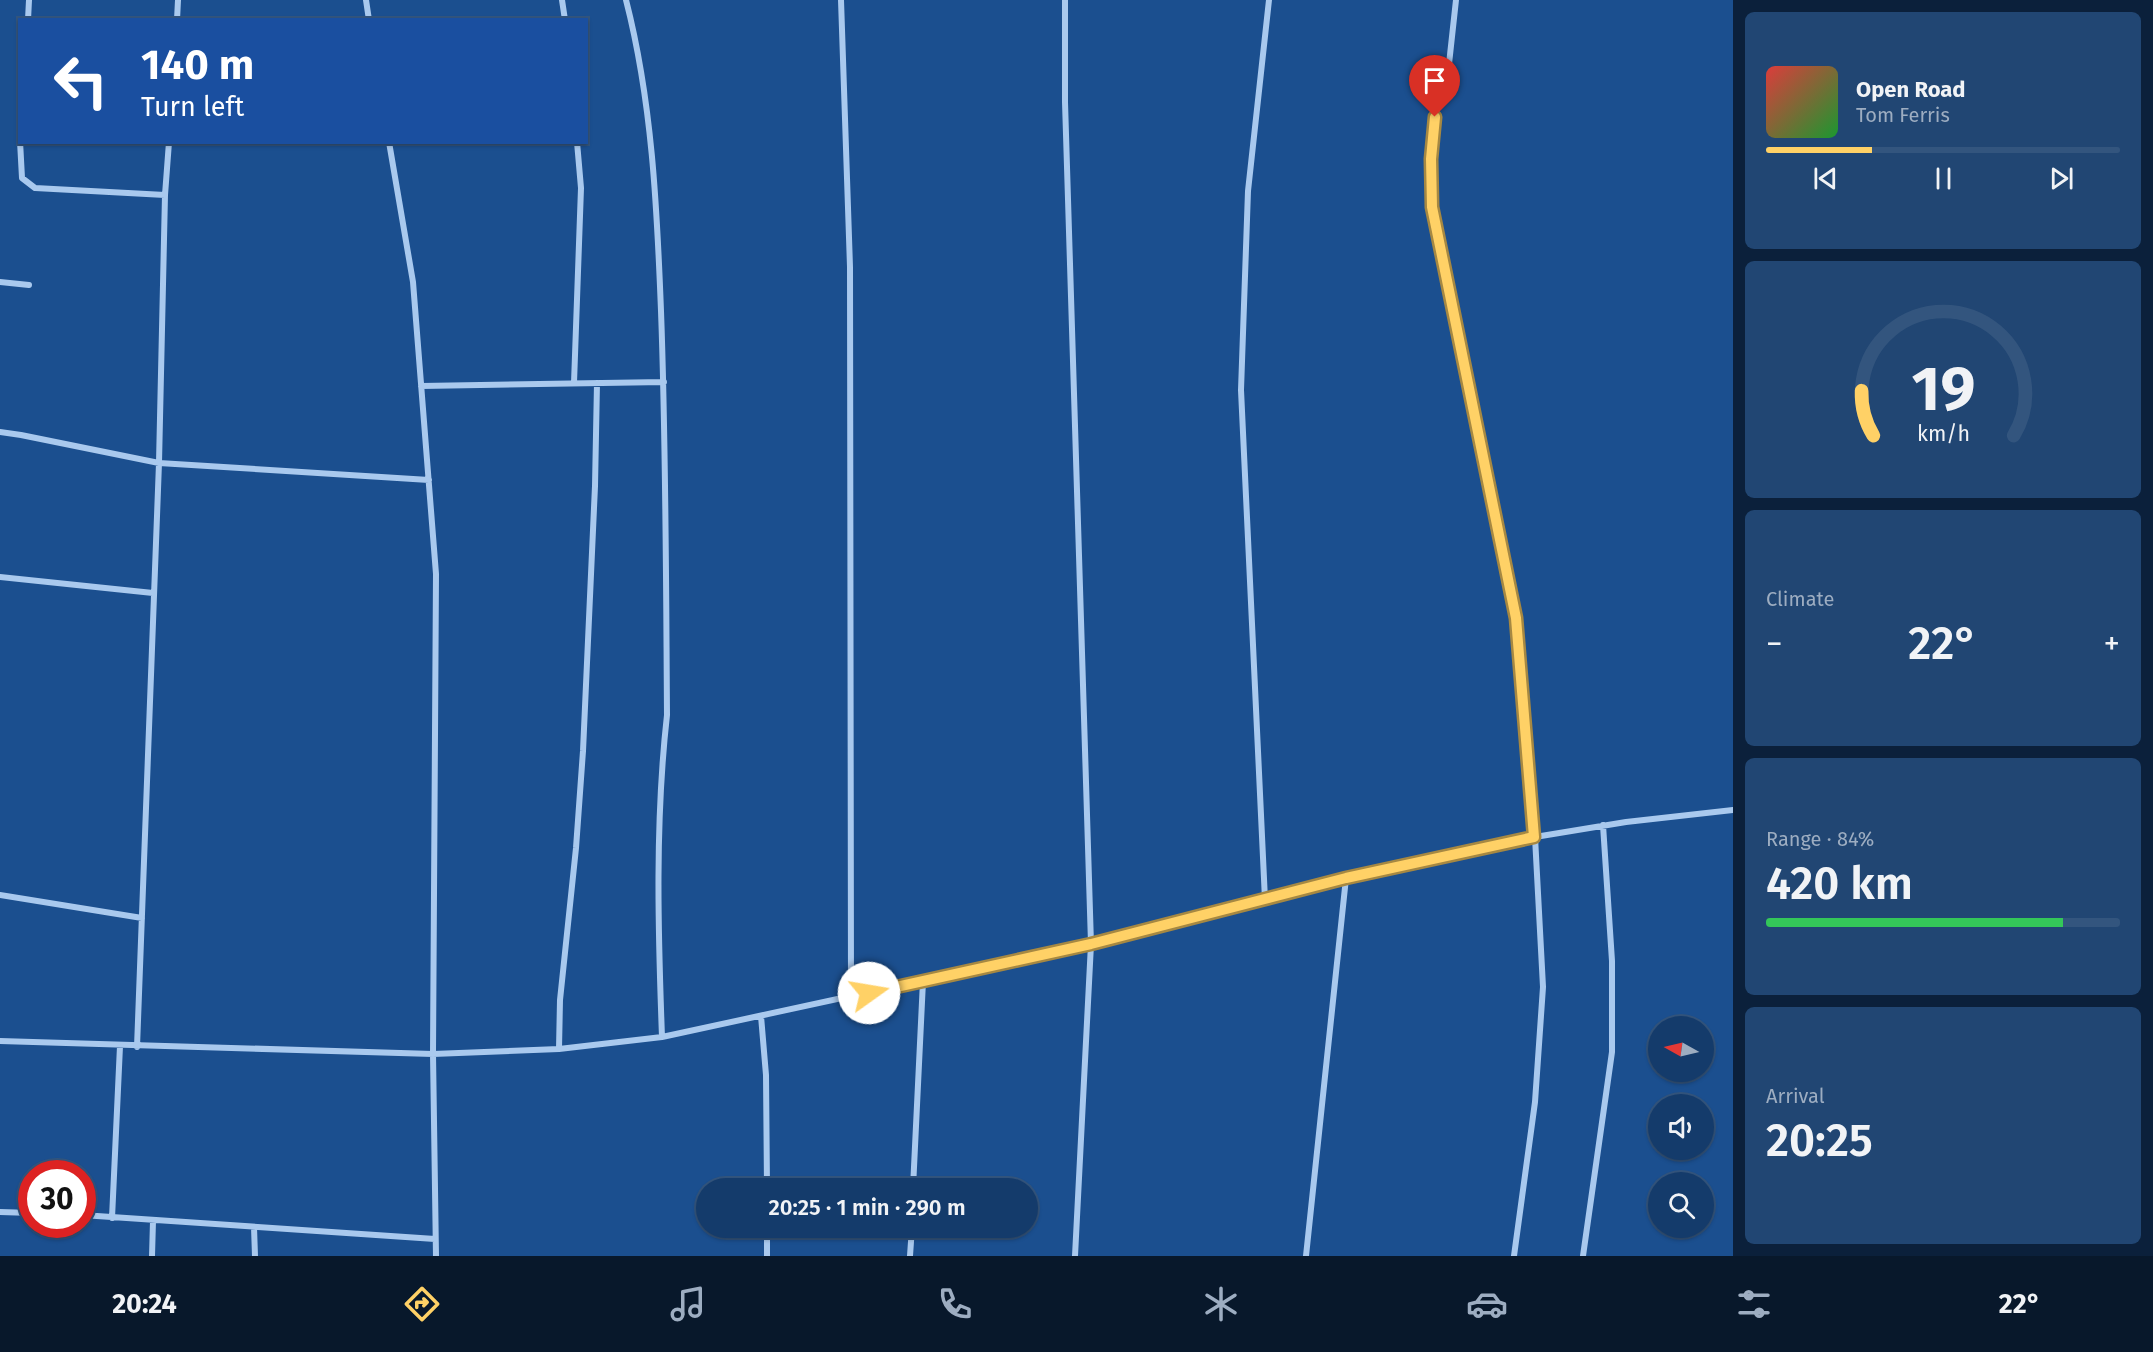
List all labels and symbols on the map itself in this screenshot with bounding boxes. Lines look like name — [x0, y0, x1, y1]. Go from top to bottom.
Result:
pin — [1409, 55, 1460, 117]
position arrow — [837, 961, 901, 1025]
north arrow — [1648, 1016, 1714, 1082]
speed limit sign: 30 — [18, 1160, 96, 1238]

